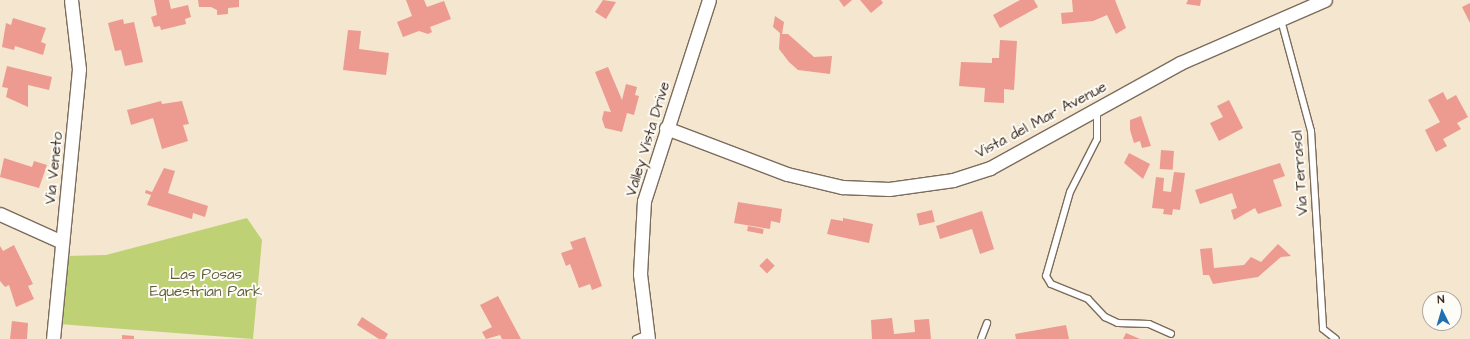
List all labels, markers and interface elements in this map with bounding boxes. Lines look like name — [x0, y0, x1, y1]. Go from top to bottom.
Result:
street label: Vista del Mar Avenue — [972, 78, 1110, 162]
street label: Valley Vista Drive — [622, 79, 674, 199]
street label: Via Terrasol — [1288, 130, 1312, 216]
street label: Via Veneto — [41, 131, 67, 205]
park label: Las Posas Equestrian Park — [150, 265, 262, 300]
north arrow — [1422, 291, 1462, 331]
text: N — [1437, 292, 1445, 307]

